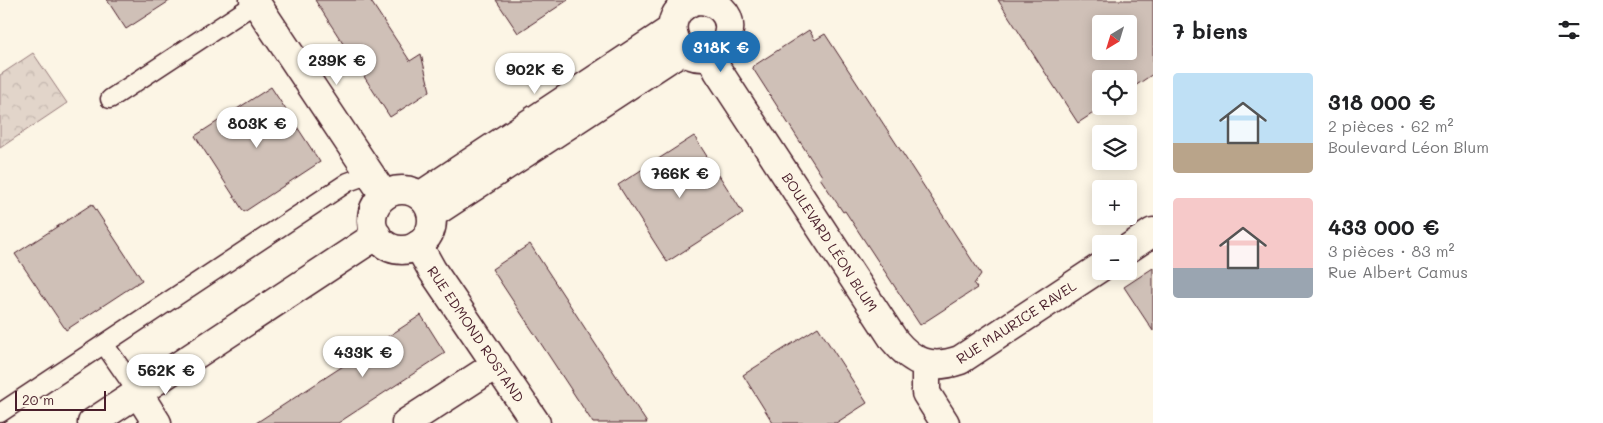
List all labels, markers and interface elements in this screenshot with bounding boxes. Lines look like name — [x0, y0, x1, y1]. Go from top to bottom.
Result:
north arrow — [1092, 15, 1138, 60]
map controls — [1092, 15, 1137, 280]
icon: filters — [1555, 16, 1583, 44]
text: 7 biens — [1173, 17, 1248, 44]
pin: 318K € — [680, 30, 762, 73]
text: 318K € — [693, 36, 749, 57]
pin: 239K € — [296, 44, 378, 86]
text: 239K € — [308, 49, 366, 70]
pin: 902K € — [494, 52, 576, 95]
text: 902K € — [506, 58, 564, 79]
button: locate — [1092, 70, 1137, 115]
text: 318 000 € — [1328, 88, 1436, 115]
icon: home — [1213, 93, 1273, 153]
pin: 803K € — [216, 106, 298, 149]
text: 803K € — [227, 112, 287, 133]
text: 2 pièces · 62 m² — [1328, 115, 1454, 136]
button: layers — [1092, 125, 1137, 170]
text: Boulevard Léon Blum — [1328, 136, 1489, 157]
pin: 766K € — [639, 156, 721, 199]
text: 766K € — [651, 162, 709, 183]
street label: BOULEVARD LÉON BLUM — [778, 169, 882, 315]
button: + — [1092, 180, 1137, 225]
text: 433 000 € — [1328, 213, 1439, 240]
icon: home — [1213, 218, 1273, 278]
button: − — [1092, 235, 1137, 280]
text: 3 pièces · 83 m² — [1328, 240, 1454, 261]
text: Rue Albert Camus — [1328, 261, 1468, 282]
street label: RUE EDMOND ROSTAND — [423, 262, 529, 406]
street label: RUE MAURICE RAVEL — [952, 276, 1080, 368]
pin: 433K € — [322, 336, 404, 378]
text: 433K € — [334, 341, 392, 362]
pin: 562K € — [125, 354, 207, 396]
text: 562K € — [137, 359, 195, 380]
scale bar — [15, 388, 106, 411]
text: 20 m — [22, 390, 54, 409]

